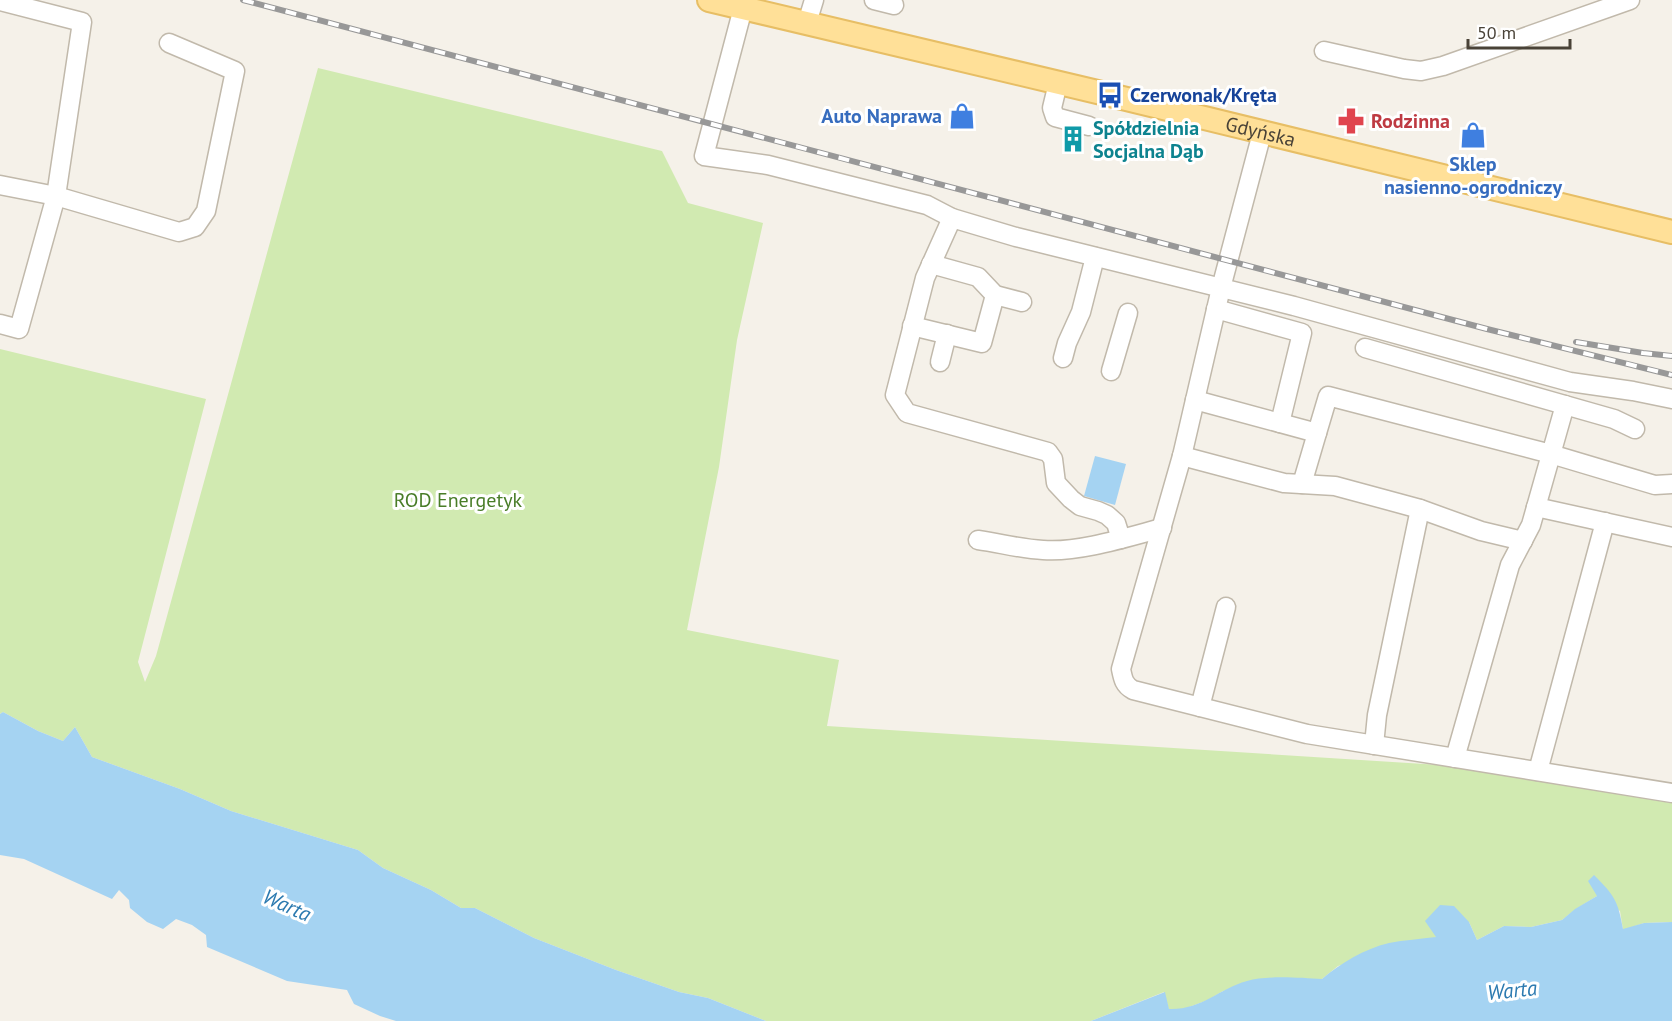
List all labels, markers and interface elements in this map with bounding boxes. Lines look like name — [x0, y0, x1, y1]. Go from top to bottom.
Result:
scale bar — [1468, 12, 1570, 50]
text: 50 m — [1477, 21, 1516, 44]
bus stop icon: Czerwonak/Kręta — [1095, 80, 1125, 110]
place label: Czerwonak/Kręta — [1130, 82, 1277, 108]
shop icon: Auto Naprawa — [947, 101, 977, 131]
place label: Auto Naprawa — [821, 103, 942, 129]
pharmacy icon: Rodzinna — [1336, 106, 1366, 136]
place label: Rodzinna — [1371, 108, 1450, 134]
street label: Gdyńska — [1223, 111, 1298, 153]
place label: Spółdzielnia Socjalna Dąb — [1093, 115, 1204, 164]
shop icon: Sklep nasienno-ogrodniczy — [1458, 120, 1488, 150]
building icon: Spółdzielnia Socjalna Dąb — [1058, 124, 1088, 154]
place label: Sklep nasienno-ogrodniczy — [1384, 151, 1562, 200]
park label: ROD Energetyk — [394, 487, 523, 513]
water label: Warta — [259, 883, 316, 928]
water label: Warta — [1486, 974, 1539, 1006]

